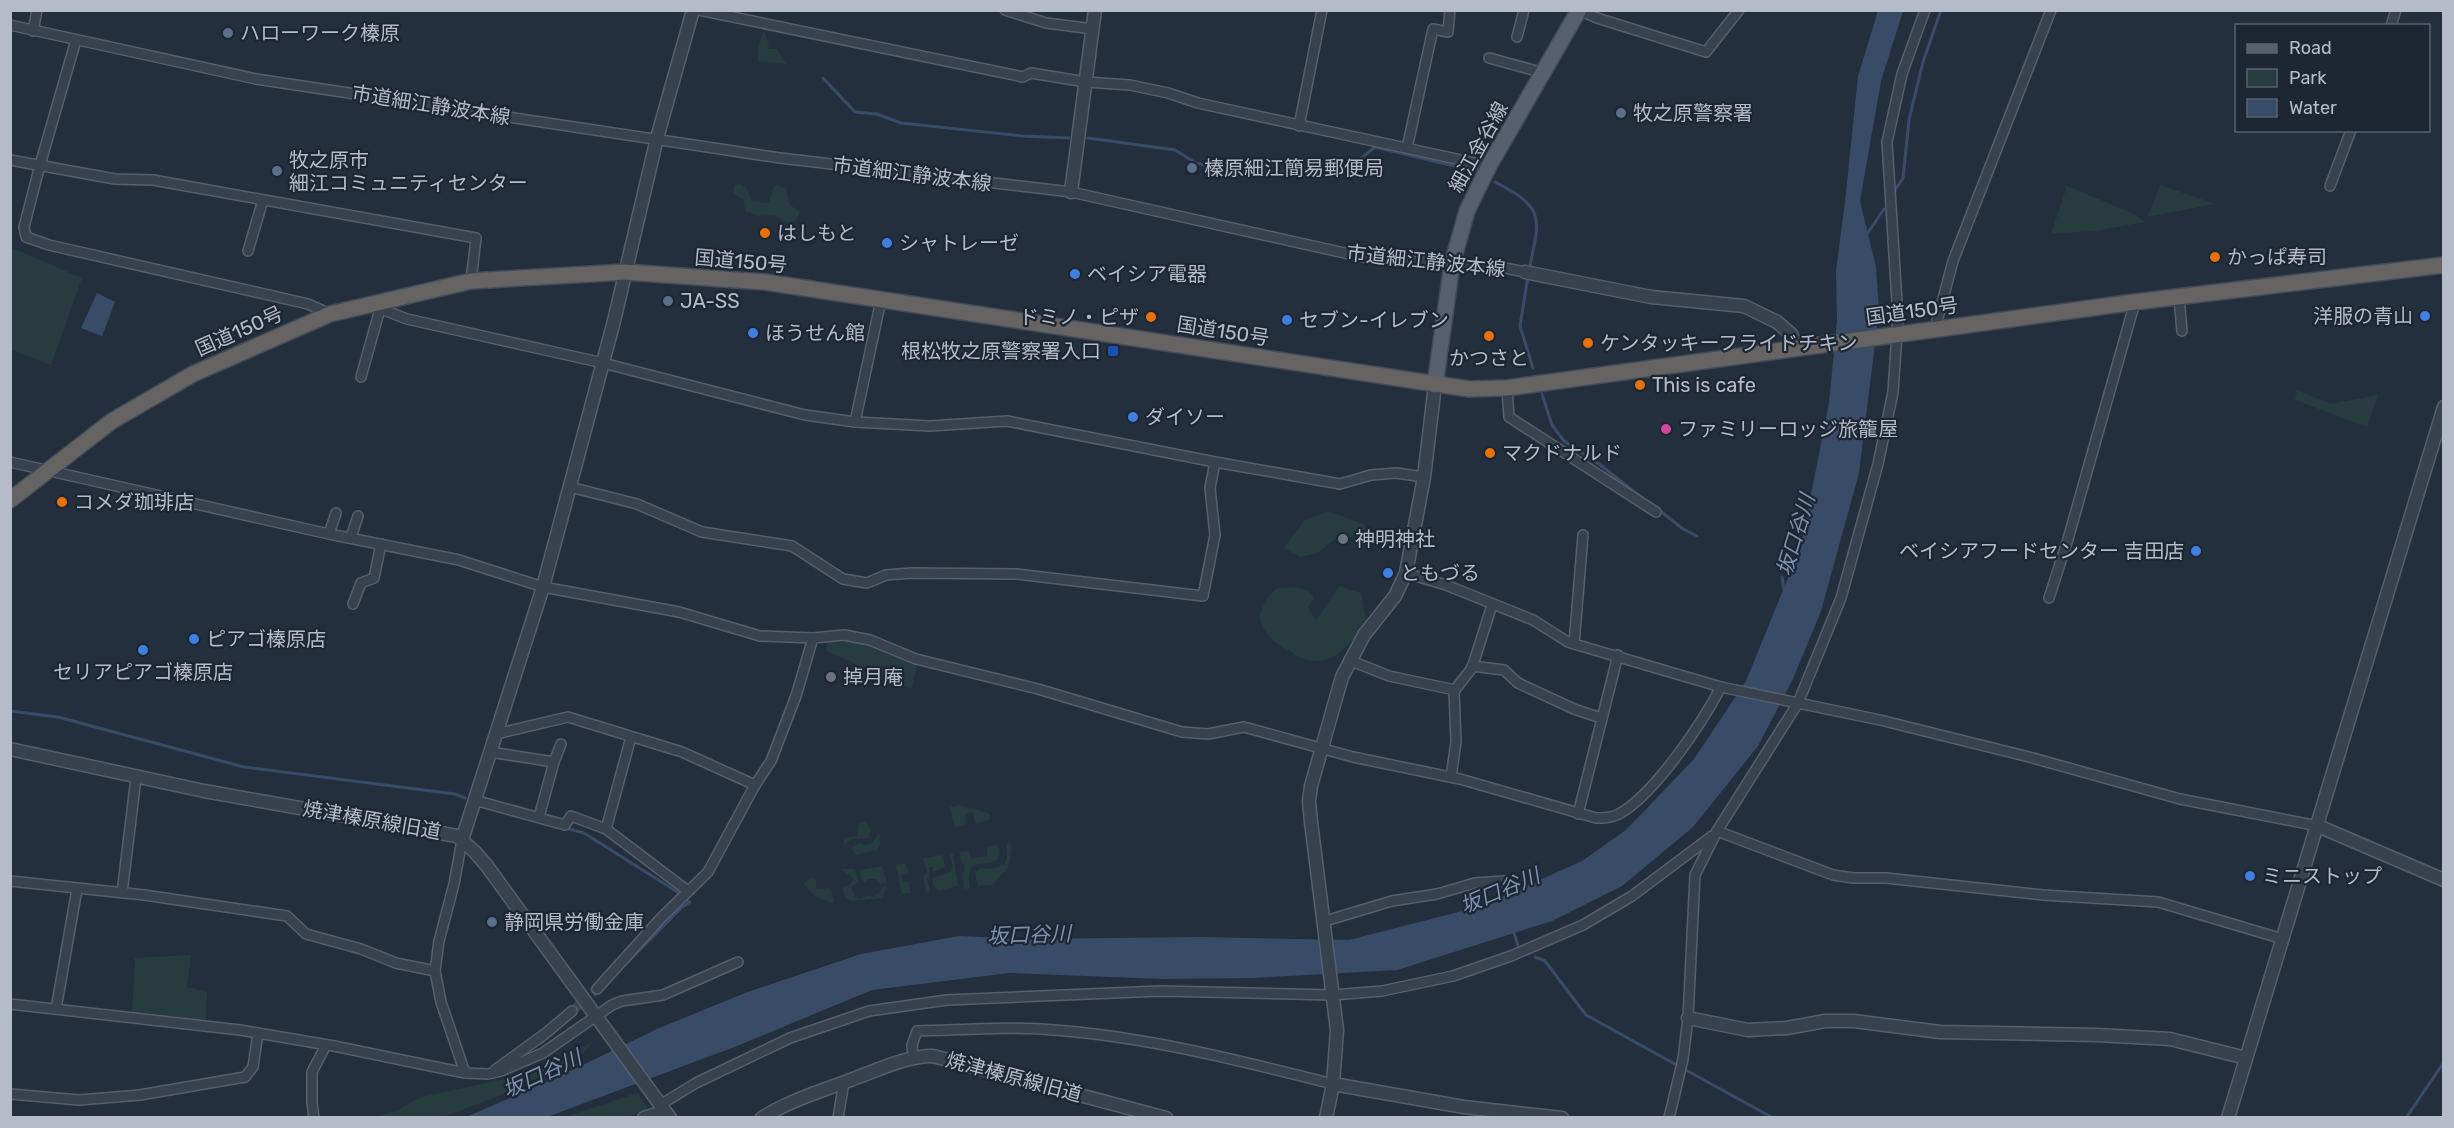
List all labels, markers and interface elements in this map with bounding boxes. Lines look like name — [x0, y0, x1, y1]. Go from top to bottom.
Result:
place label: ハローワーク榛原 — [240, 21, 400, 45]
legend — [2235, 24, 2430, 132]
marker: ハローワーク榛原 — [221, 26, 235, 40]
text: Road — [2289, 37, 2332, 59]
text: Park — [2289, 67, 2327, 89]
street label: 市道細江静波本線 — [350, 81, 512, 129]
street label: 細江金谷線 — [1443, 97, 1513, 197]
text: Water — [2289, 97, 2337, 119]
place label: 牧之原警察署 — [1633, 101, 1753, 125]
marker: 牧之原警察署 — [1614, 106, 1628, 120]
place label: 牧之原市 細江コミュニティセンター — [289, 148, 528, 195]
street label: 市道細江静波本線 — [831, 152, 993, 196]
place label: 榛原細江簡易郵便局 — [1204, 156, 1384, 180]
marker: 榛原細江簡易郵便局 — [1185, 161, 1199, 175]
marker: 牧之原市 細江コミュニティセンター — [270, 164, 284, 178]
place label: はしもと — [777, 221, 857, 245]
marker: はしもと — [758, 226, 772, 240]
place label: シャトレーゼ — [899, 231, 1019, 255]
marker: シャトレーゼ — [880, 236, 894, 250]
street label: 市道細江静波本線 — [1345, 241, 1507, 281]
street label: 国道150号 — [694, 245, 788, 277]
place label: かっぱ寿司 — [2227, 245, 2327, 269]
marker: かっぱ寿司 — [2208, 250, 2222, 264]
place label: ベイシア電器 — [1087, 262, 1207, 286]
marker: ベイシア電器 — [1068, 267, 1082, 281]
place label: JA-SS — [680, 289, 740, 313]
street label: 国道150号 — [1864, 293, 1960, 329]
marker: JA-SS — [661, 294, 675, 308]
street label: 国道150号 — [192, 301, 286, 361]
place label: 洋服の青山 — [2313, 304, 2413, 328]
place label: ドミノ・ピザ — [1019, 305, 1139, 329]
place label: セブン-イレブン — [1299, 308, 1449, 332]
marker: 洋服の青山 — [2418, 309, 2432, 323]
marker: ドミノ・ピザ — [1144, 310, 1158, 324]
street label: 国道150号 — [1175, 312, 1271, 350]
marker: セブン-イレブン — [1280, 313, 1294, 327]
place label: ほうせん館 — [765, 321, 865, 345]
marker: ほうせん館 — [746, 326, 760, 340]
marker: かつさと — [1482, 329, 1496, 343]
place label: ケンタッキーフライドチキン — [1600, 331, 1858, 355]
marker: ケンタッキーフライドチキン — [1581, 336, 1595, 350]
place label: 根松牧之原警察署入口 — [901, 339, 1101, 363]
marker: 根松牧之原警察署入口 — [1106, 344, 1120, 358]
place label: かつさと — [1449, 346, 1529, 370]
place label: This is cafe — [1652, 373, 1756, 397]
marker: This is cafe — [1633, 378, 1647, 392]
place label: ダイソー — [1145, 405, 1225, 429]
marker: ダイソー — [1126, 410, 1140, 424]
place label: ファミリーロッジ旅籠屋 — [1678, 417, 1898, 441]
marker: ファミリーロッジ旅籠屋 — [1659, 422, 1673, 436]
place label: マクドナルド — [1502, 441, 1622, 465]
marker: マクドナルド — [1483, 446, 1497, 460]
water label: 坂口谷川 — [1771, 489, 1820, 579]
place label: コメダ珈琲店 — [74, 490, 194, 514]
marker: コメダ珈琲店 — [55, 495, 69, 509]
place label: 神明神社 — [1355, 527, 1435, 551]
marker: 神明神社 — [1336, 532, 1350, 546]
place label: ベイシアフードセンター 吉田店 — [1899, 539, 2184, 563]
marker: ベイシアフードセンター 吉田店 — [2189, 544, 2203, 558]
place label: ともづる — [1400, 561, 1480, 585]
marker: ともづる — [1381, 566, 1395, 580]
place label: ピアゴ榛原店 — [206, 627, 326, 651]
marker: ピアゴ榛原店 — [187, 632, 201, 646]
marker: セリアピアゴ榛原店 — [136, 643, 150, 657]
place label: セリアピアゴ榛原店 — [53, 660, 233, 684]
place label: 掉月庵 — [843, 665, 903, 689]
marker: 掉月庵 — [824, 670, 838, 684]
street label: 焼津榛原線旧道 — [301, 796, 443, 844]
water label: 坂口谷川 — [1456, 862, 1545, 918]
place label: ミニストップ — [2262, 864, 2382, 888]
marker: ミニストップ — [2243, 869, 2257, 883]
place label: 静岡県労働金庫 — [504, 910, 644, 934]
marker: 静岡県労働金庫 — [485, 915, 499, 929]
water label: 坂口谷川 — [987, 920, 1073, 948]
water label: 坂口谷川 — [498, 1044, 587, 1103]
street label: 焼津榛原線旧道 — [943, 1047, 1085, 1107]

